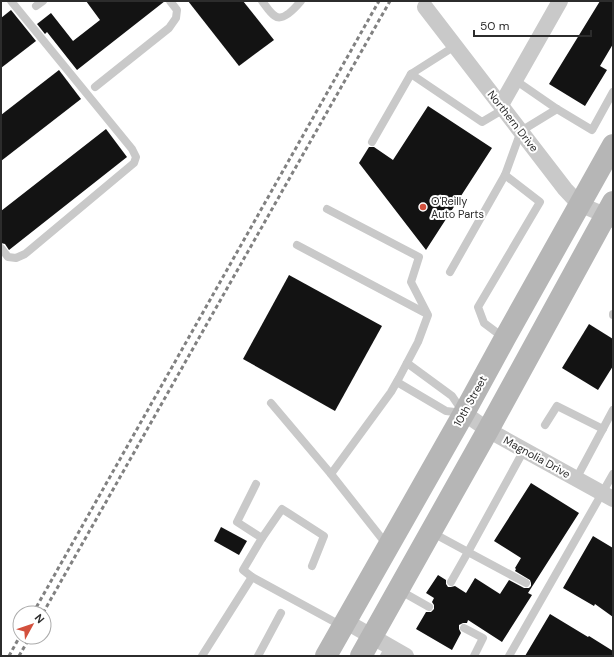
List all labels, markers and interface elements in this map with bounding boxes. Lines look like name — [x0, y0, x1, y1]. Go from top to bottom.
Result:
scale bar — [474, 12, 591, 38]
text: 50 m — [480, 18, 509, 34]
street label: Northern Drive — [485, 87, 541, 155]
place label: O'Reilly Auto Parts — [431, 194, 484, 221]
marker: O'Reilly Auto Parts — [418, 202, 428, 212]
street label: 10th Street — [450, 373, 490, 429]
street label: Magnolia Drive — [501, 433, 573, 481]
north arrow — [12, 605, 52, 645]
text: N — [32, 611, 48, 626]

